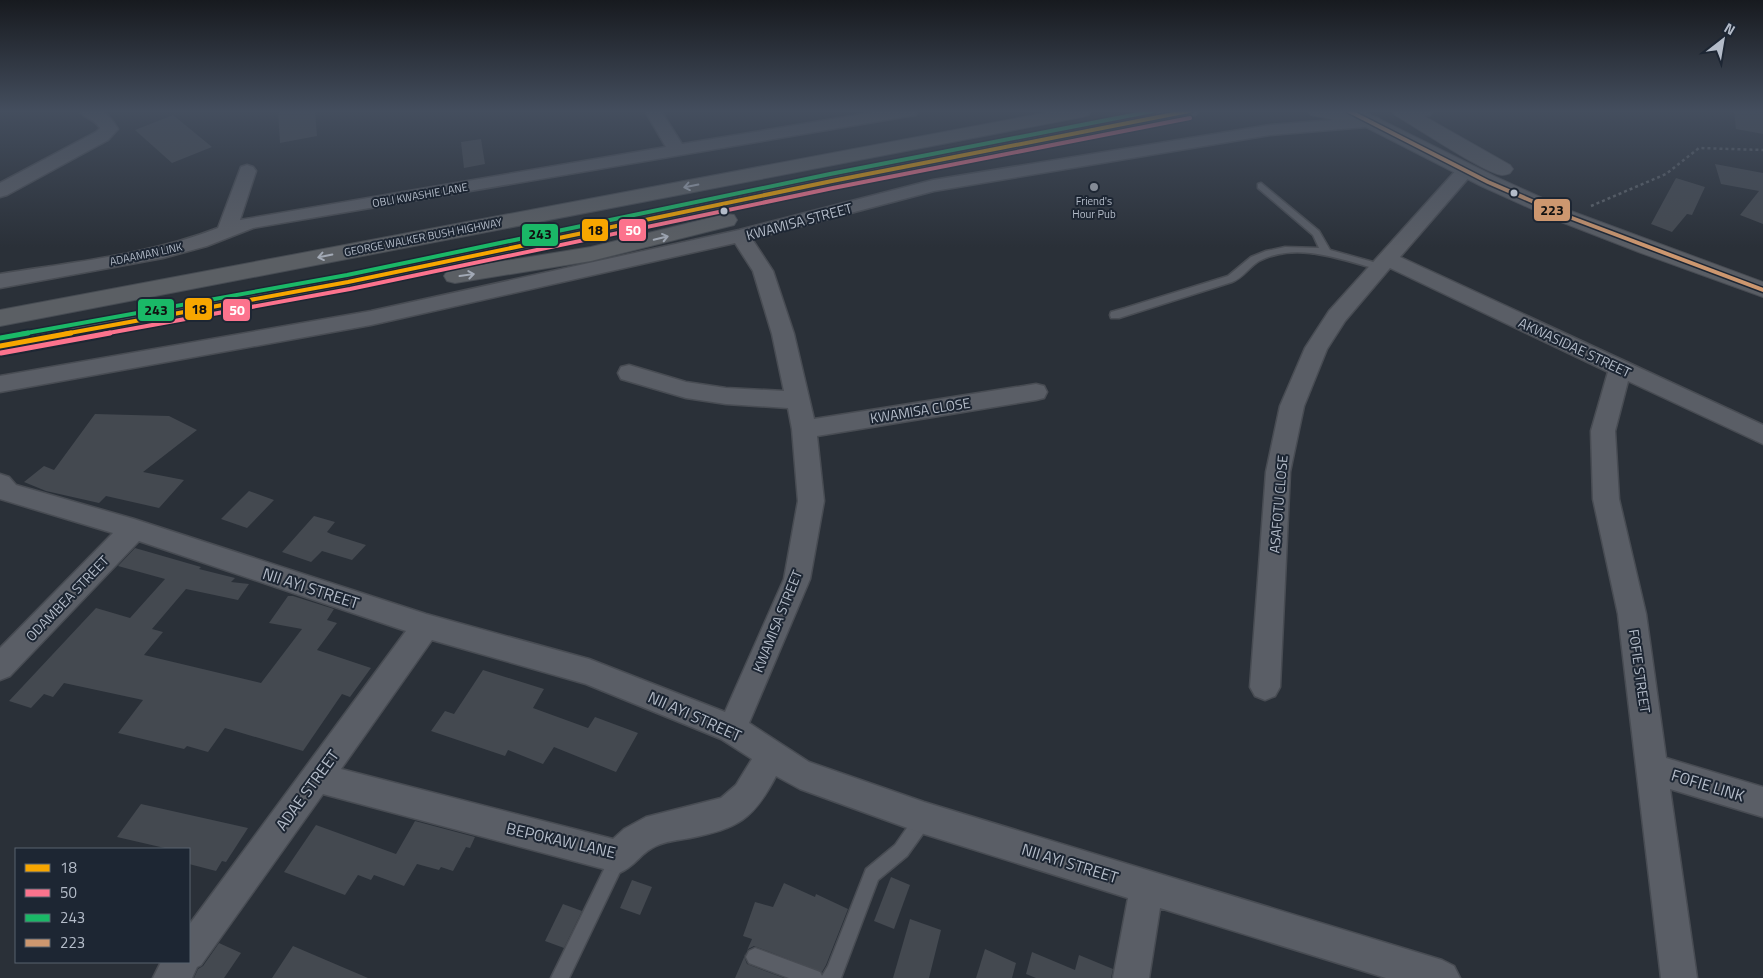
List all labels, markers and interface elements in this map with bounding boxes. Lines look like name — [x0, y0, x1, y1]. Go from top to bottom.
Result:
north arrow — [1698, 15, 1748, 65]
text: N — [1720, 17, 1740, 40]
street label: OBLI KWASHIE LANE — [371, 179, 469, 211]
one-way arrow — [683, 181, 699, 191]
marker: Friend's Hour Pub — [1088, 181, 1100, 193]
unlabelled marker — [1509, 188, 1519, 198]
place label: Friend's Hour Pub — [1072, 193, 1116, 222]
street label: KWAMISA STREET — [744, 197, 855, 245]
line badge: 223 — [1533, 198, 1571, 222]
text: 223 — [1540, 199, 1564, 220]
unlabelled marker — [719, 206, 729, 216]
street label: GEORGE WALKER BUSH HIGHWAY — [343, 214, 503, 260]
line badge: 18 — [581, 218, 609, 242]
line badge: 50 — [618, 218, 647, 242]
text: 18 — [587, 219, 603, 240]
text: 50 — [625, 219, 641, 240]
line badge: 243 — [521, 223, 559, 247]
text: 243 — [528, 223, 552, 244]
one-way arrow — [652, 233, 668, 242]
street label: ADAAMAN LINK — [108, 238, 185, 270]
one-way arrow — [317, 251, 333, 261]
one-way arrow — [458, 270, 474, 280]
line badge: 18 — [184, 297, 213, 321]
line badge: 243 — [137, 298, 175, 322]
text: 18 — [191, 298, 207, 319]
line badge: 50 — [222, 298, 251, 322]
text: 243 — [144, 299, 168, 320]
text: 50 — [229, 299, 245, 320]
street label: AKWASIDAE STREET — [1515, 312, 1635, 383]
street label: KWAMISA CLOSE — [868, 392, 972, 428]
street label: ASAFOTU CLOSE — [1263, 454, 1293, 554]
street label: ODAMBEA STREET — [20, 550, 114, 646]
street label: NII AYI STREET — [260, 561, 363, 615]
street label: KWAMISA STREET — [747, 566, 807, 675]
street label: FOFIE STREET — [1624, 628, 1656, 715]
street label: NII AYI STREET — [644, 685, 746, 748]
street label: ADAE STREET — [269, 744, 345, 835]
street label: FOFIE LINK — [1669, 763, 1747, 807]
street label: BEPOKAW LANE — [504, 816, 618, 864]
street label: NII AYI STREET — [1019, 837, 1122, 889]
legend — [15, 848, 190, 963]
text: 18 — [60, 856, 77, 879]
text: 50 — [60, 881, 77, 904]
text: 243 — [60, 906, 85, 929]
text: 223 — [60, 931, 85, 954]

